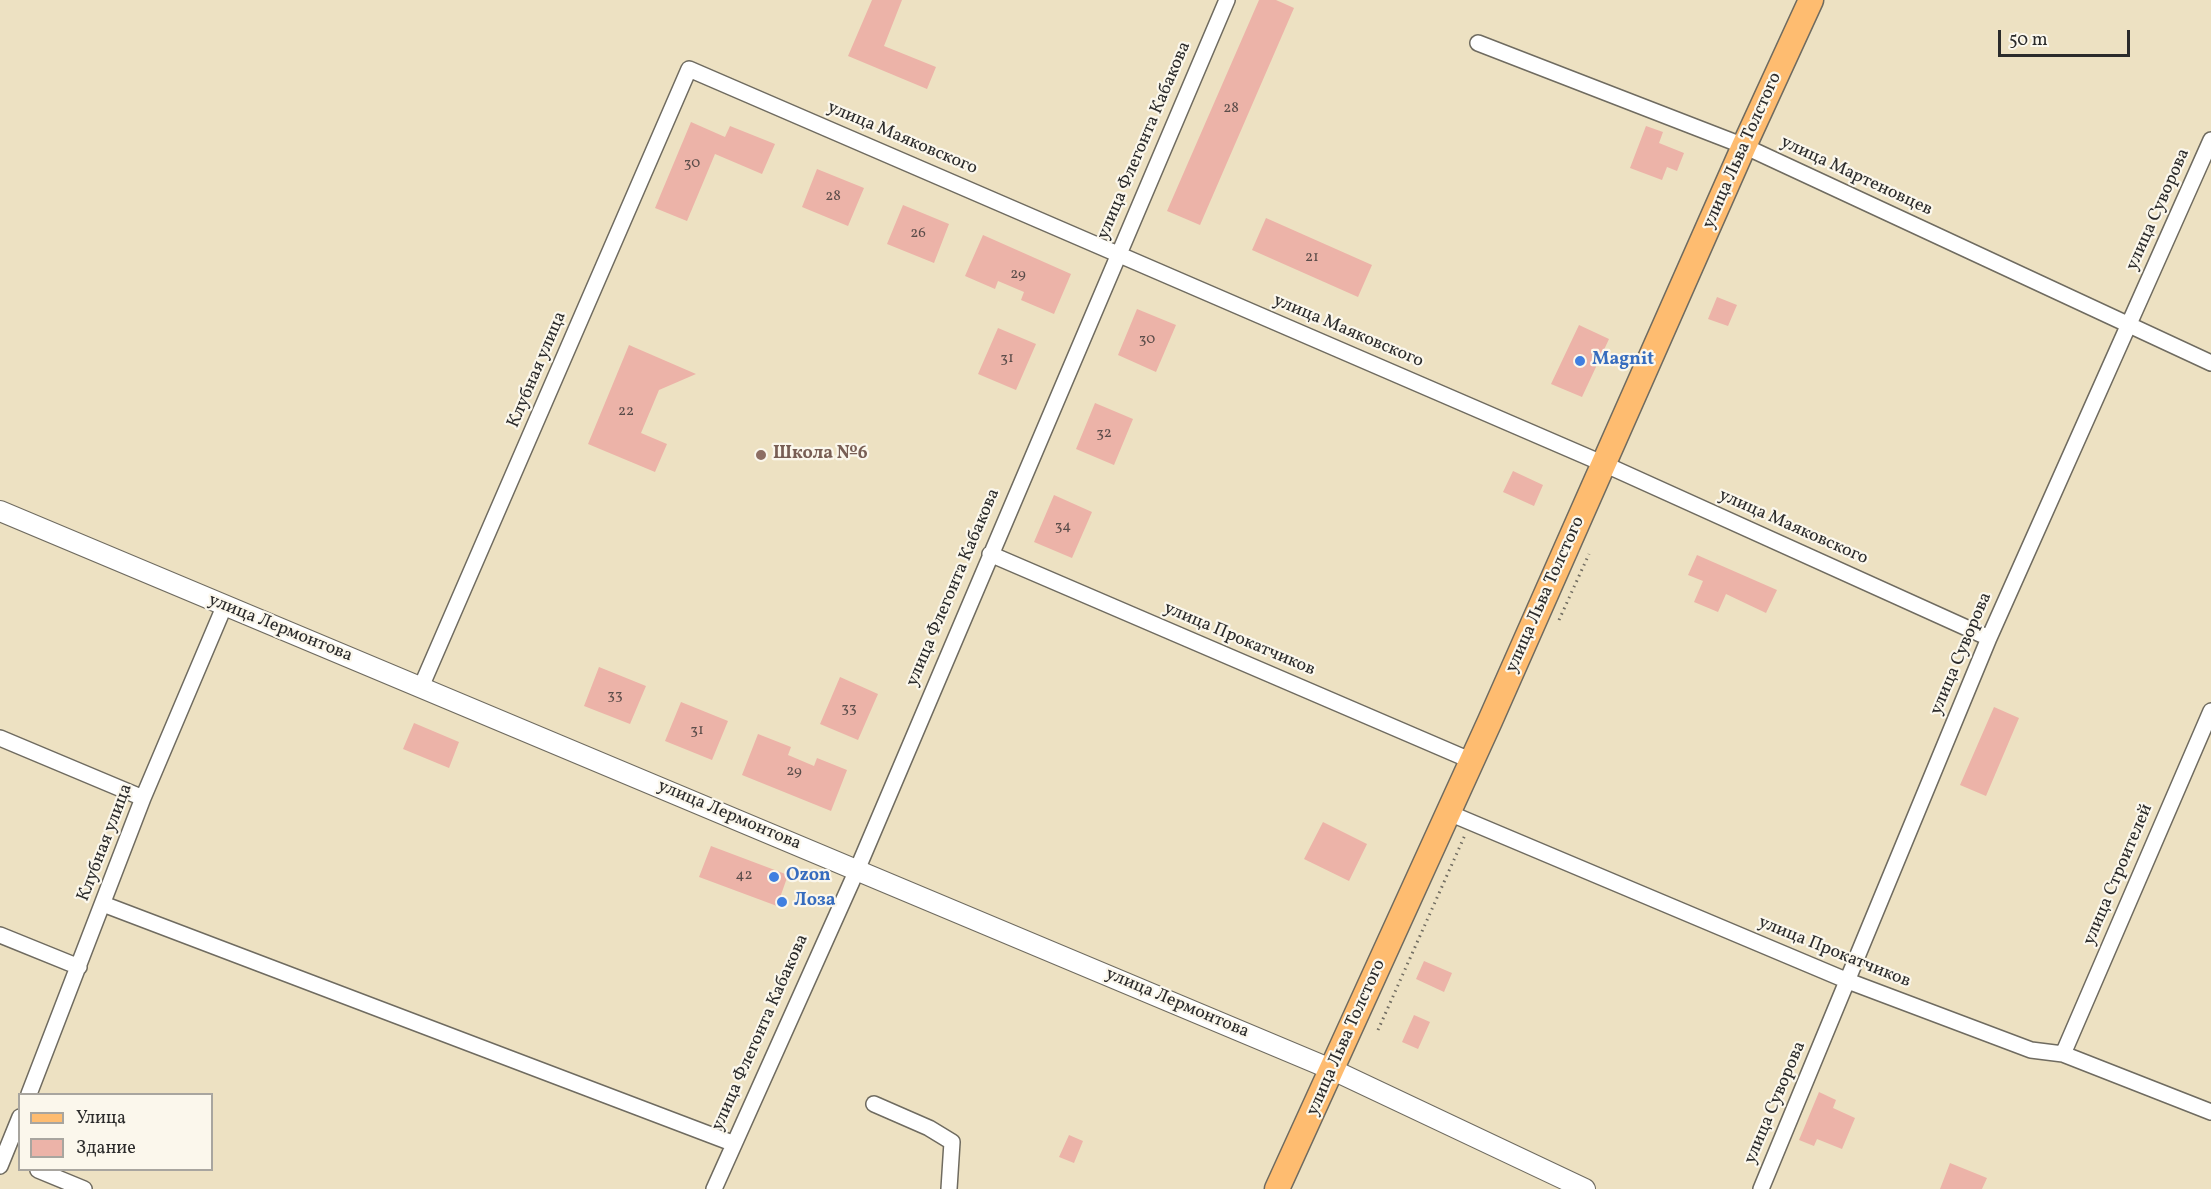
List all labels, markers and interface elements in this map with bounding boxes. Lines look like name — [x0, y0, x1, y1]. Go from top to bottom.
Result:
scale bar — [2001, 18, 2133, 56]
text: 50 m — [2009, 28, 2048, 53]
street label: улица Флегонта Кабакова — [1093, 39, 1197, 243]
street label: улица Льва Толстого — [1699, 69, 1787, 233]
street label: улица Маяковского — [824, 98, 980, 180]
house number: 28 — [1223, 100, 1239, 118]
street label: улица Мартеновцев — [1777, 132, 1935, 222]
street label: улица Суворова — [2122, 146, 2196, 274]
house number: 30 — [684, 155, 700, 173]
house number: 28 — [825, 188, 841, 206]
house number: 26 — [910, 225, 926, 243]
house number: 21 — [1305, 249, 1319, 267]
house number: 29 — [1010, 266, 1026, 284]
street label: улица Маяковского — [1270, 291, 1426, 373]
street label: Клубная улица — [504, 309, 572, 431]
house number: 30 — [1139, 331, 1155, 349]
house number: 31 — [1000, 350, 1014, 368]
place label: Magnit — [1592, 350, 1654, 372]
marker: Magnit — [1573, 354, 1587, 368]
house number: 22 — [618, 403, 634, 421]
house number: 32 — [1096, 425, 1112, 443]
place label: Школа №6 — [773, 444, 868, 466]
marker: Школа №6 — [754, 448, 768, 462]
street label: улица Маяковского — [1715, 485, 1871, 571]
street label: улица Флегонта Кабакова — [902, 486, 1006, 690]
street label: улица Льва Толстого — [1502, 513, 1590, 677]
house number: 34 — [1055, 518, 1071, 536]
street label: улица Суворова — [1926, 589, 1998, 719]
street label: улица Лермонтова — [205, 590, 355, 668]
street label: улица Прокатчиков — [1160, 598, 1318, 682]
house number: 33 — [607, 687, 623, 705]
house number: 33 — [841, 700, 857, 718]
house number: 31 — [690, 722, 704, 740]
house number: 29 — [786, 763, 802, 781]
street label: улица Лермонтова — [654, 776, 804, 856]
street label: Клубная улица — [74, 781, 138, 905]
street label: улица Строителей — [2079, 801, 2159, 949]
place label: Ozon — [786, 866, 831, 888]
house number: 42 — [735, 867, 753, 885]
marker: Ozon — [767, 870, 781, 884]
place label: Лоза — [794, 891, 836, 913]
marker: Лоза — [775, 895, 789, 909]
street label: улица Прокатчиков — [1755, 913, 1913, 993]
street label: улица Флегонта Кабакова — [708, 931, 814, 1135]
street label: улица Льва Толстого — [1303, 956, 1391, 1120]
street label: улица Лермонтова — [1102, 964, 1252, 1044]
street label: улица Суворова — [1740, 1038, 1812, 1168]
legend — [18, 1093, 213, 1171]
text: Улица — [76, 1106, 126, 1131]
text: Здание — [76, 1136, 136, 1161]

